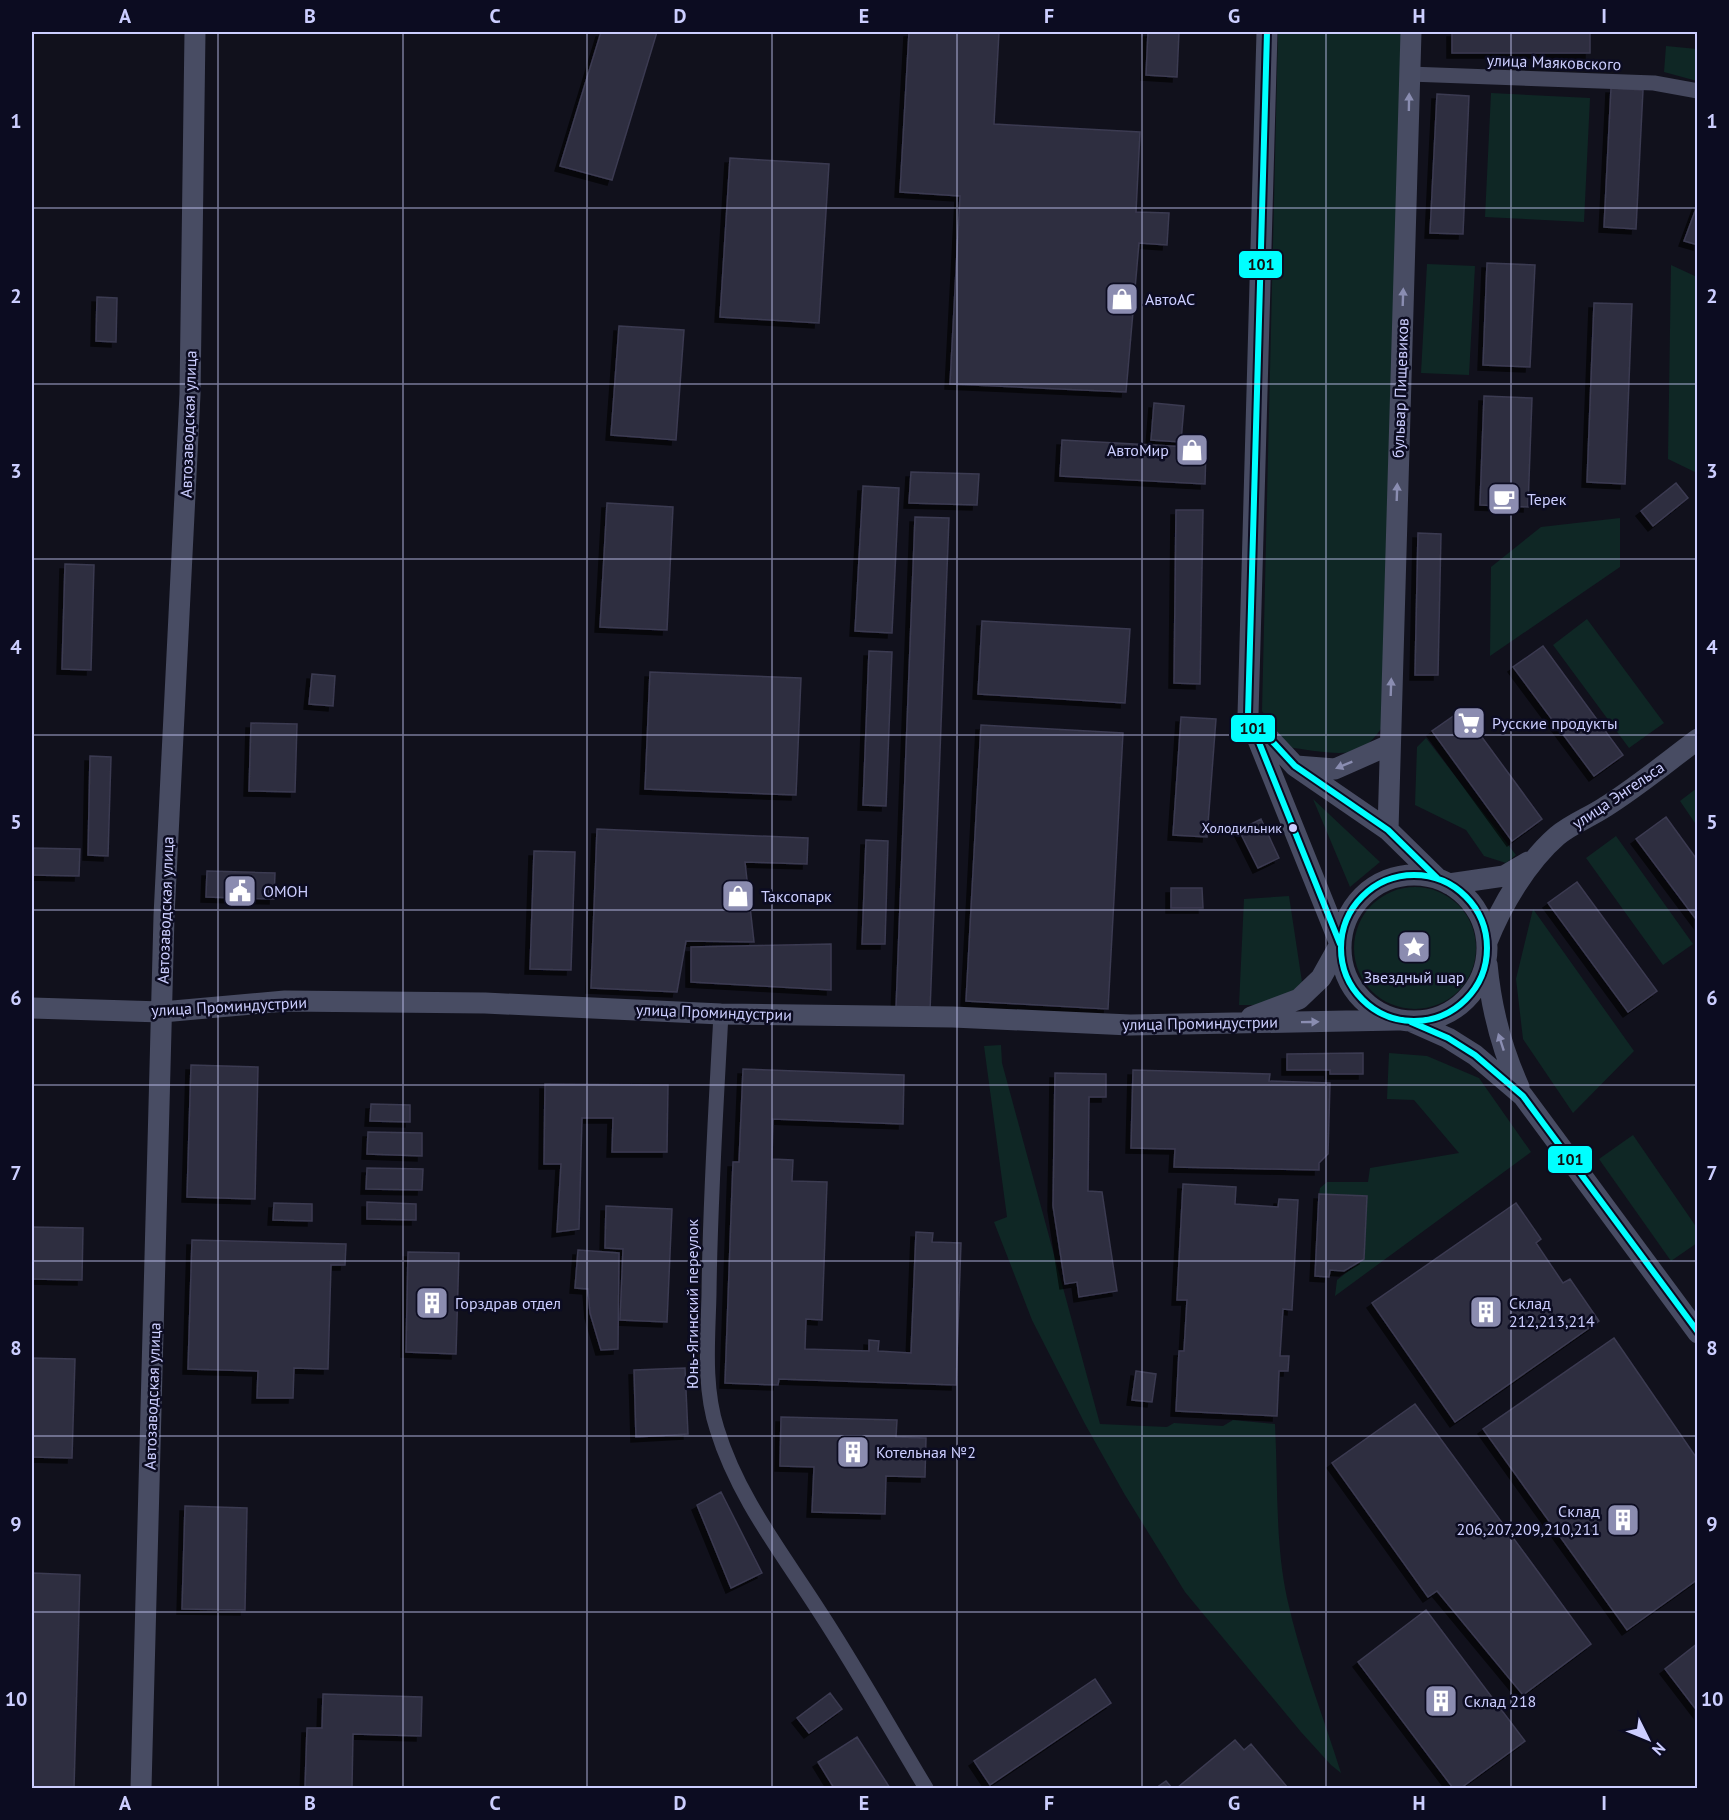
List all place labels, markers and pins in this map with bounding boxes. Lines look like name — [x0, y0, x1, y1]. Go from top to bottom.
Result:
shop icon: АвтоАС — [1104, 281, 1140, 317]
place label: АвтоАС — [1145, 289, 1195, 309]
shop icon: АвтоМир — [1174, 432, 1210, 468]
place label: АвтоМир — [1107, 440, 1169, 460]
cafe icon: Терек — [1486, 481, 1522, 517]
place label: Терек — [1527, 489, 1567, 509]
supermarket icon: Русские продукты — [1451, 705, 1487, 741]
place label: Русские продукты — [1492, 713, 1618, 733]
place label: Холодильник — [1201, 819, 1282, 837]
marker: Холодильник — [1287, 822, 1299, 834]
public building icon: ОМОН — [222, 873, 258, 909]
shop icon: Таксопарк — [720, 878, 756, 914]
place label: ОМОН — [263, 881, 308, 901]
place label: Таксопарк — [761, 886, 832, 906]
place icon: Звездный шар — [1396, 929, 1432, 965]
place label: Звездный шар — [1363, 967, 1465, 987]
building icon: Горздрав отдел — [414, 1285, 450, 1321]
place label: Горздрав отдел — [455, 1293, 561, 1313]
place label: Склад 212,213,214 — [1509, 1293, 1595, 1331]
building icon: Склад 212,213,214 — [1468, 1294, 1504, 1330]
building icon: Котельная №2 — [835, 1434, 871, 1470]
place label: Котельная №2 — [876, 1442, 976, 1462]
place label: Склад 206,207,209,210,211 — [1457, 1501, 1600, 1539]
building icon: Склад 206,207,209,210,211 — [1605, 1502, 1641, 1538]
building icon: Склад 218 — [1423, 1683, 1459, 1719]
place label: Склад 218 — [1464, 1691, 1536, 1711]

